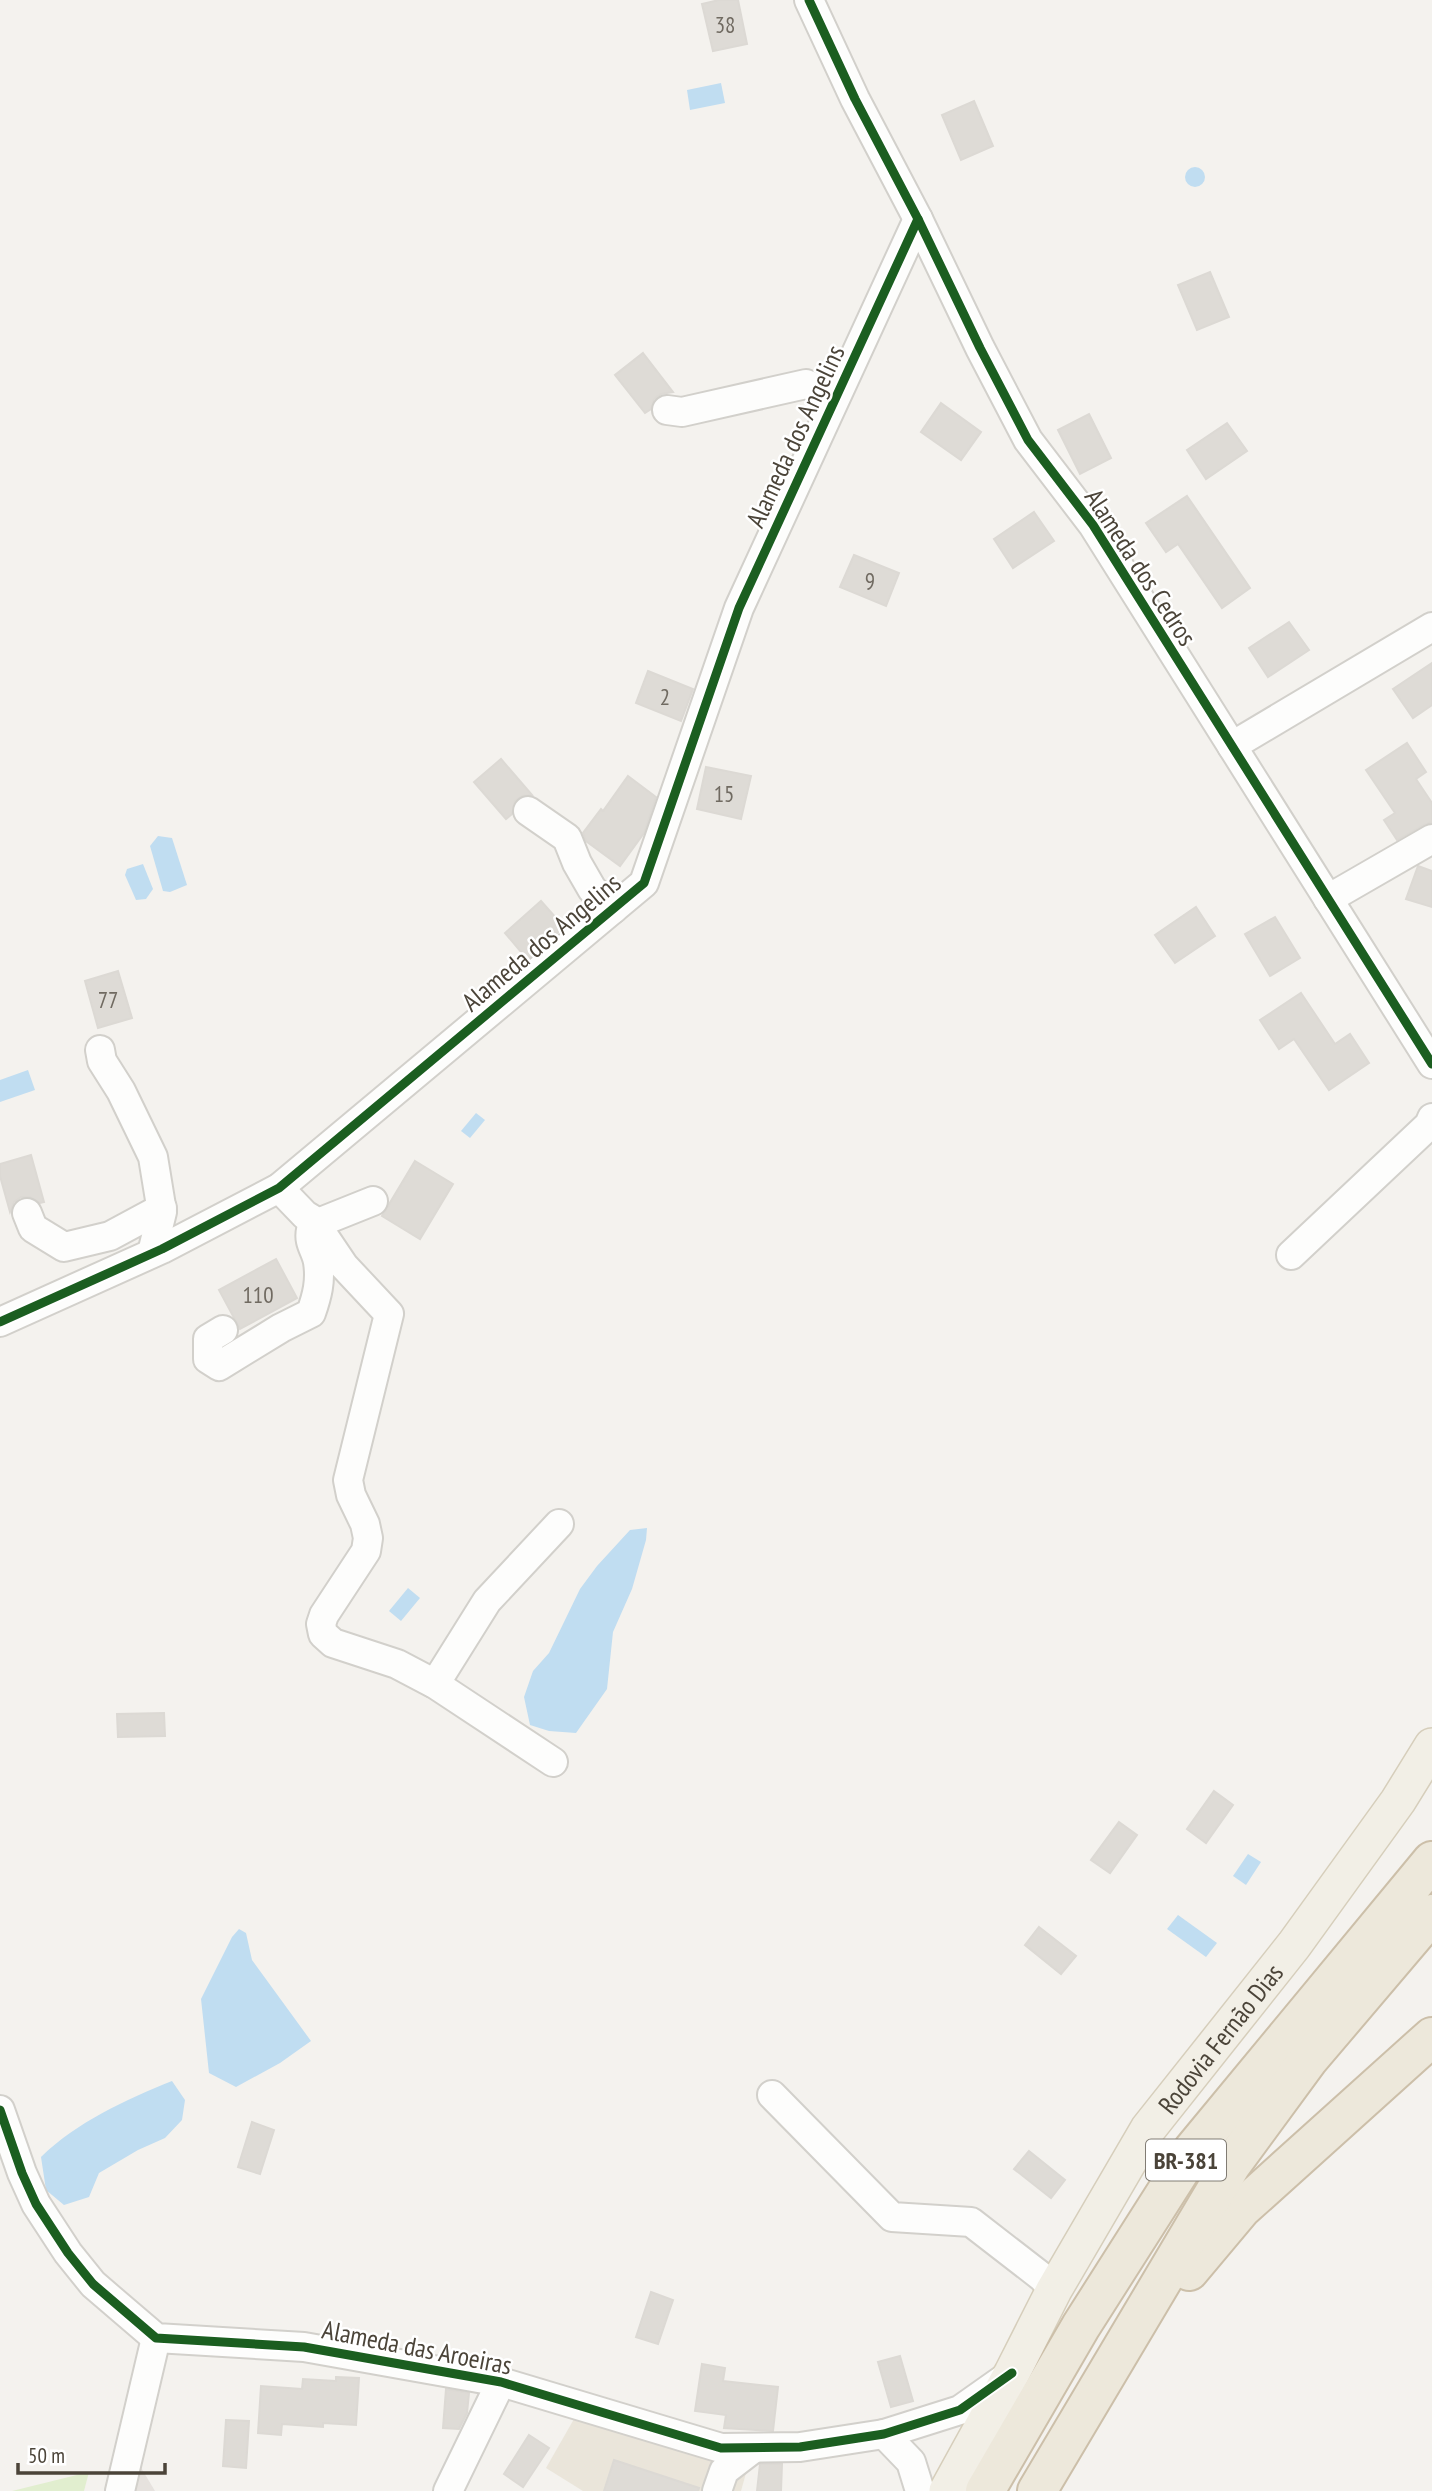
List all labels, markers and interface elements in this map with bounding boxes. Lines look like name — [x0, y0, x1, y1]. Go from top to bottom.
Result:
house number: 38 — [715, 10, 735, 39]
street label: Alameda dos Angelins — [738, 340, 852, 532]
street label: Alameda dos Cedros — [1078, 482, 1204, 652]
house number: 9 — [865, 566, 875, 595]
house number: 2 — [660, 682, 670, 711]
house number: 15 — [714, 779, 734, 808]
street label: Alameda dos Angelins — [455, 866, 627, 1018]
house number: 77 — [98, 985, 118, 1014]
house number: 110 — [242, 1280, 274, 1309]
street label: Rodovia Fernão Dias — [1150, 1957, 1290, 2120]
road number: BR-381 — [1146, 2140, 1226, 2180]
street label: Alameda das Aroeiras — [320, 2312, 514, 2382]
scale bar — [18, 2432, 164, 2476]
text: 50 m — [28, 2442, 65, 2469]

